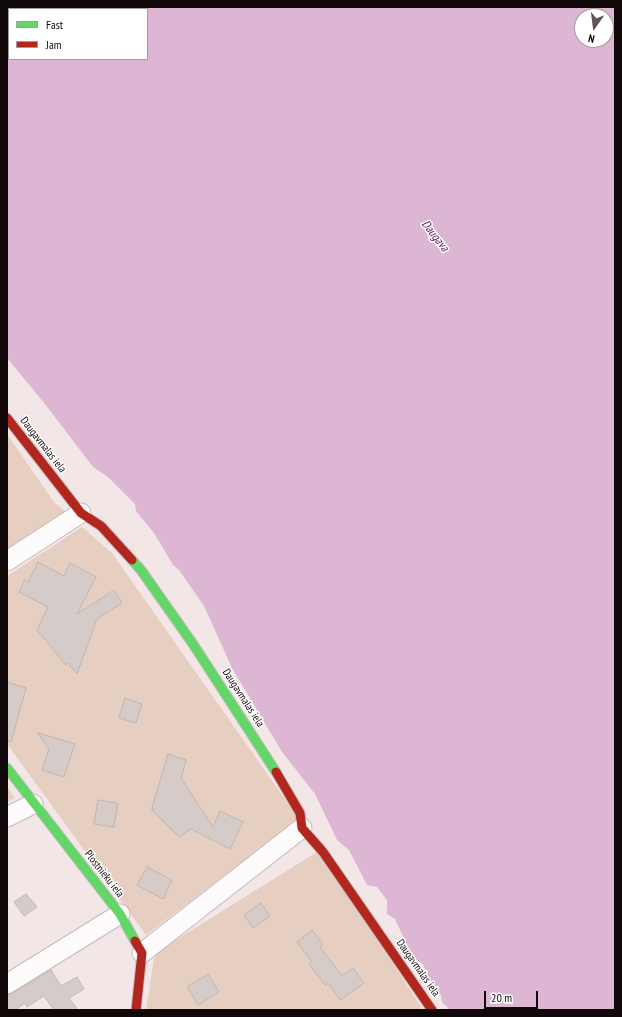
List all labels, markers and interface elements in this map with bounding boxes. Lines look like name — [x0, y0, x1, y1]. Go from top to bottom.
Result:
legend — [8, 8, 148, 60]
north arrow — [574, 8, 614, 48]
text: Fast — [46, 17, 63, 32]
text: N — [587, 31, 596, 46]
text: Jam — [46, 37, 62, 52]
water label: Daugava — [418, 217, 452, 255]
street label: Daugavmalas iela — [17, 415, 69, 475]
street label: Daugavmalas iela — [219, 666, 267, 730]
street label: Plostnieku iela — [82, 848, 126, 900]
street label: Daugavmalas iela — [393, 937, 443, 999]
scale bar — [486, 983, 540, 1009]
text: 20 m — [491, 990, 512, 1005]

